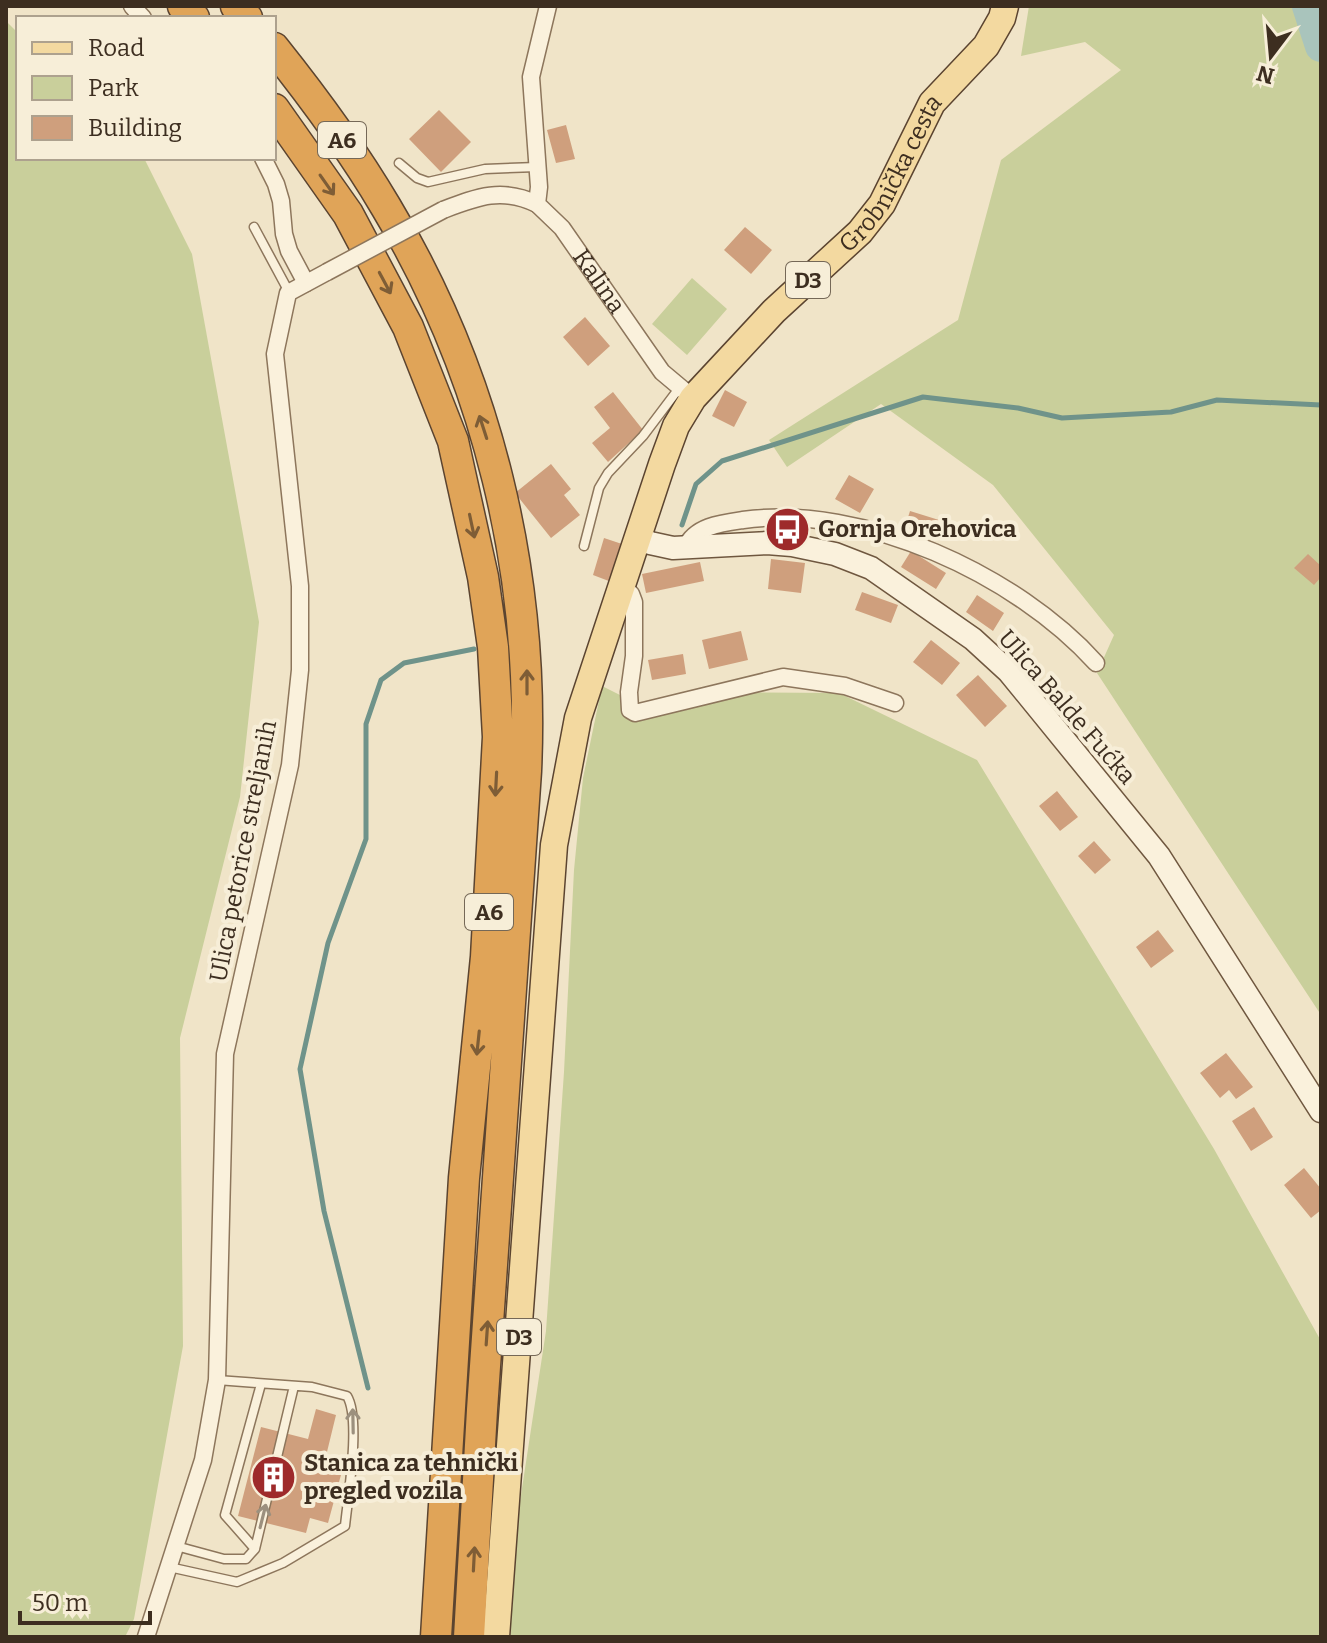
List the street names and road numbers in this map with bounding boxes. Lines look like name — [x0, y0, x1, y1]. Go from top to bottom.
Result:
street label: Grobnička cesta — [833, 88, 947, 258]
road number: A6 — [318, 122, 366, 158]
street label: Kalina — [567, 244, 631, 319]
road number: D3 — [786, 262, 830, 298]
street label: Ulica Balde Fućka — [992, 624, 1142, 790]
street label: Ulica petorice streljanih — [204, 718, 282, 984]
road number: A6 — [465, 894, 513, 930]
road number: D3 — [497, 1319, 541, 1355]

